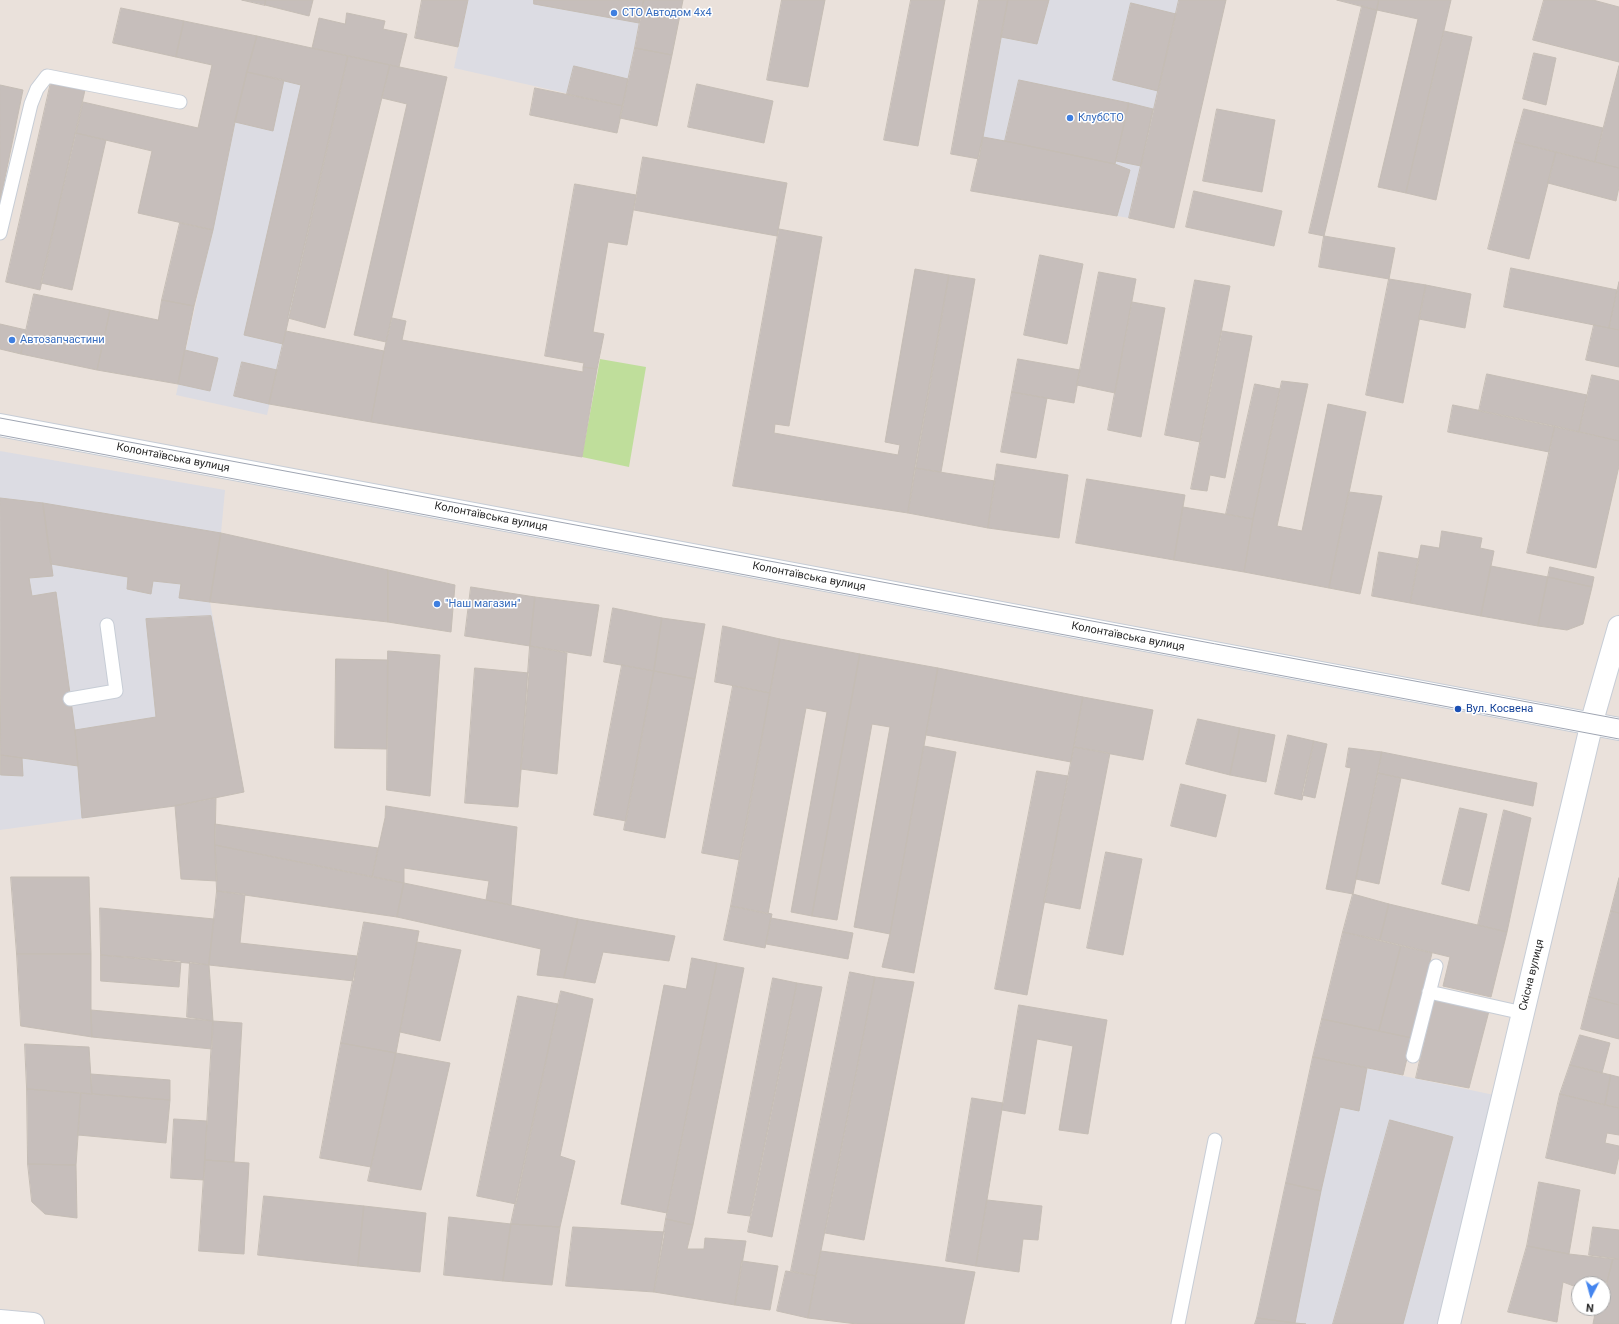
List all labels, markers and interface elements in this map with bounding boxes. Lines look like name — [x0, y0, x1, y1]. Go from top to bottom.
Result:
place label: СТО Автодом 4х4 — [622, 6, 712, 20]
marker: СТО Автодом 4х4 — [609, 8, 619, 18]
place label: КлубСТО — [1078, 111, 1124, 125]
marker: КлубСТО — [1065, 113, 1075, 123]
place label: Автозапчастини — [20, 333, 105, 347]
marker: Автозапчастини — [7, 335, 17, 345]
street label: Колонтаївська вулиця — [115, 441, 231, 475]
street label: Колонтаївська вулиця — [433, 500, 549, 534]
street label: Колонтаївська вулиця — [751, 560, 867, 594]
place label: "Наш магазин" — [445, 597, 521, 611]
marker: "Наш магазин" — [432, 599, 442, 609]
street label: Колонтаївська вулиця — [1070, 620, 1186, 654]
place label: Вул. Косвена — [1466, 702, 1533, 716]
marker: Вул. Косвена — [1453, 704, 1463, 714]
street label: Cкісна вулиця — [1517, 938, 1547, 1012]
north arrow — [1571, 1276, 1611, 1316]
text: N — [1585, 1301, 1594, 1314]

